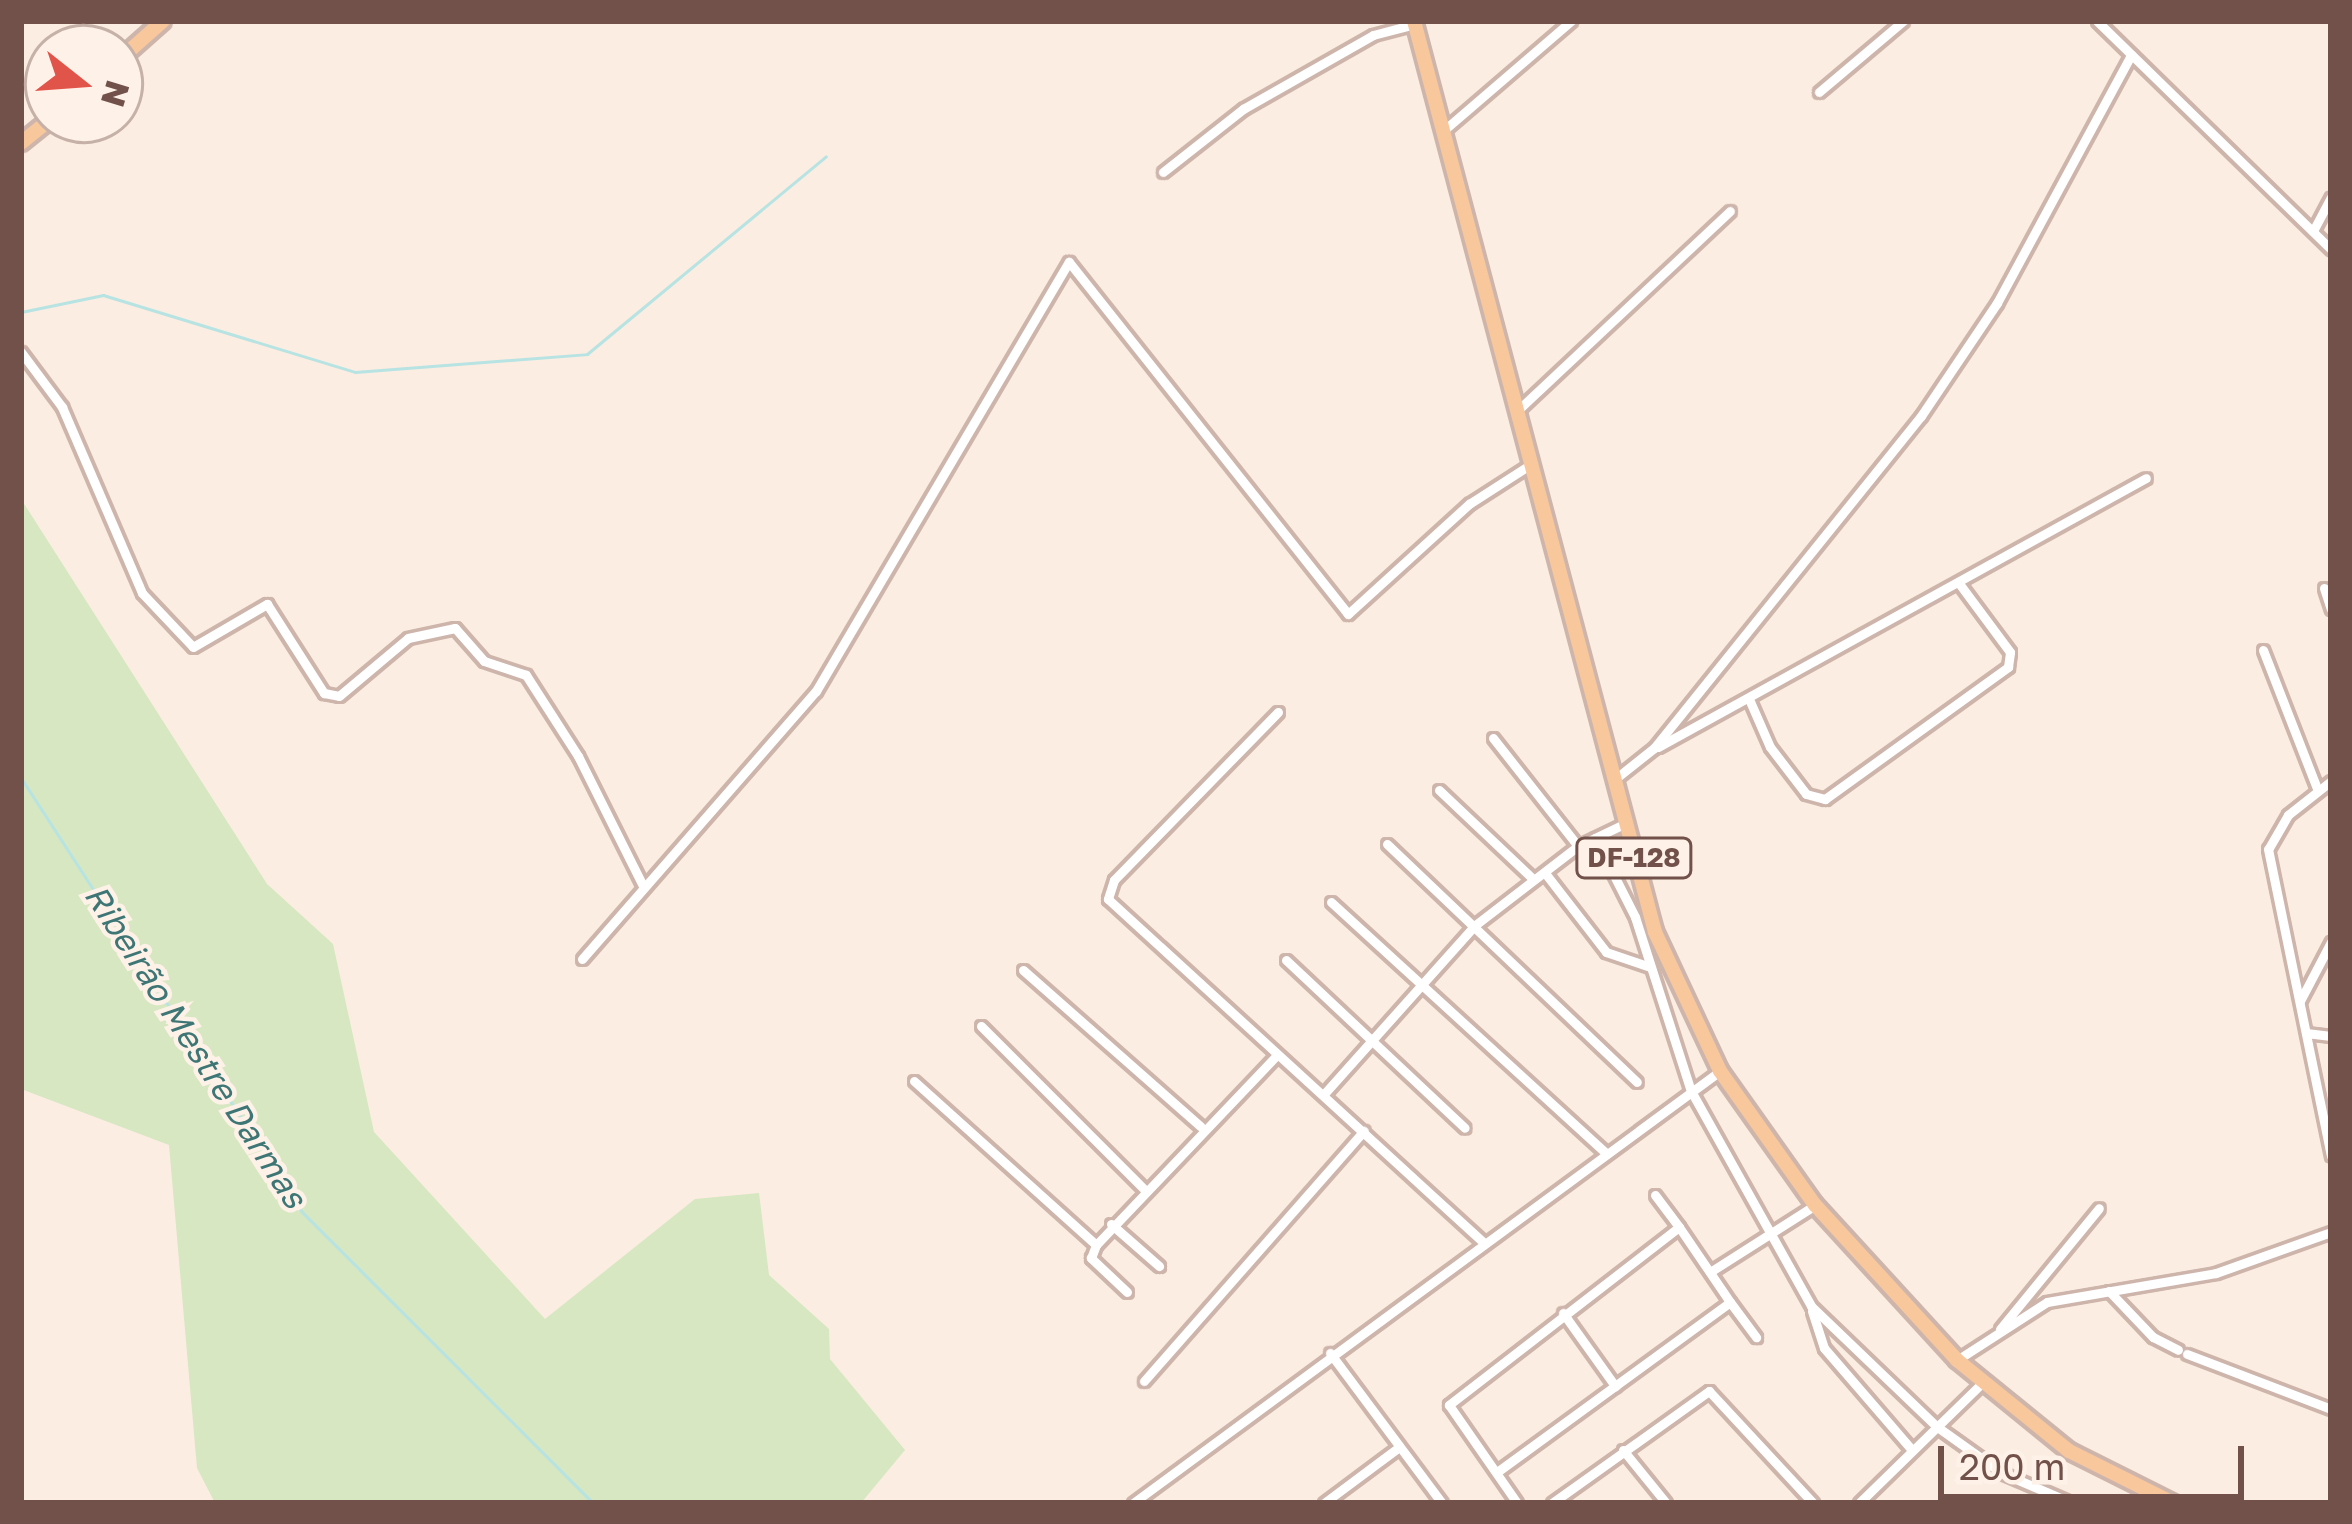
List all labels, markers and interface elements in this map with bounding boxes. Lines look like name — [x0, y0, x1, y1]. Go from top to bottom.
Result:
north arrow — [24, 24, 144, 144]
text: N — [94, 76, 138, 111]
road number: DF-128 — [1574, 837, 1694, 879]
water label: Ribeirão Mestre Darmas — [77, 877, 315, 1215]
scale bar — [1944, 1422, 2250, 1496]
text: 200 m — [1959, 1445, 2065, 1488]

